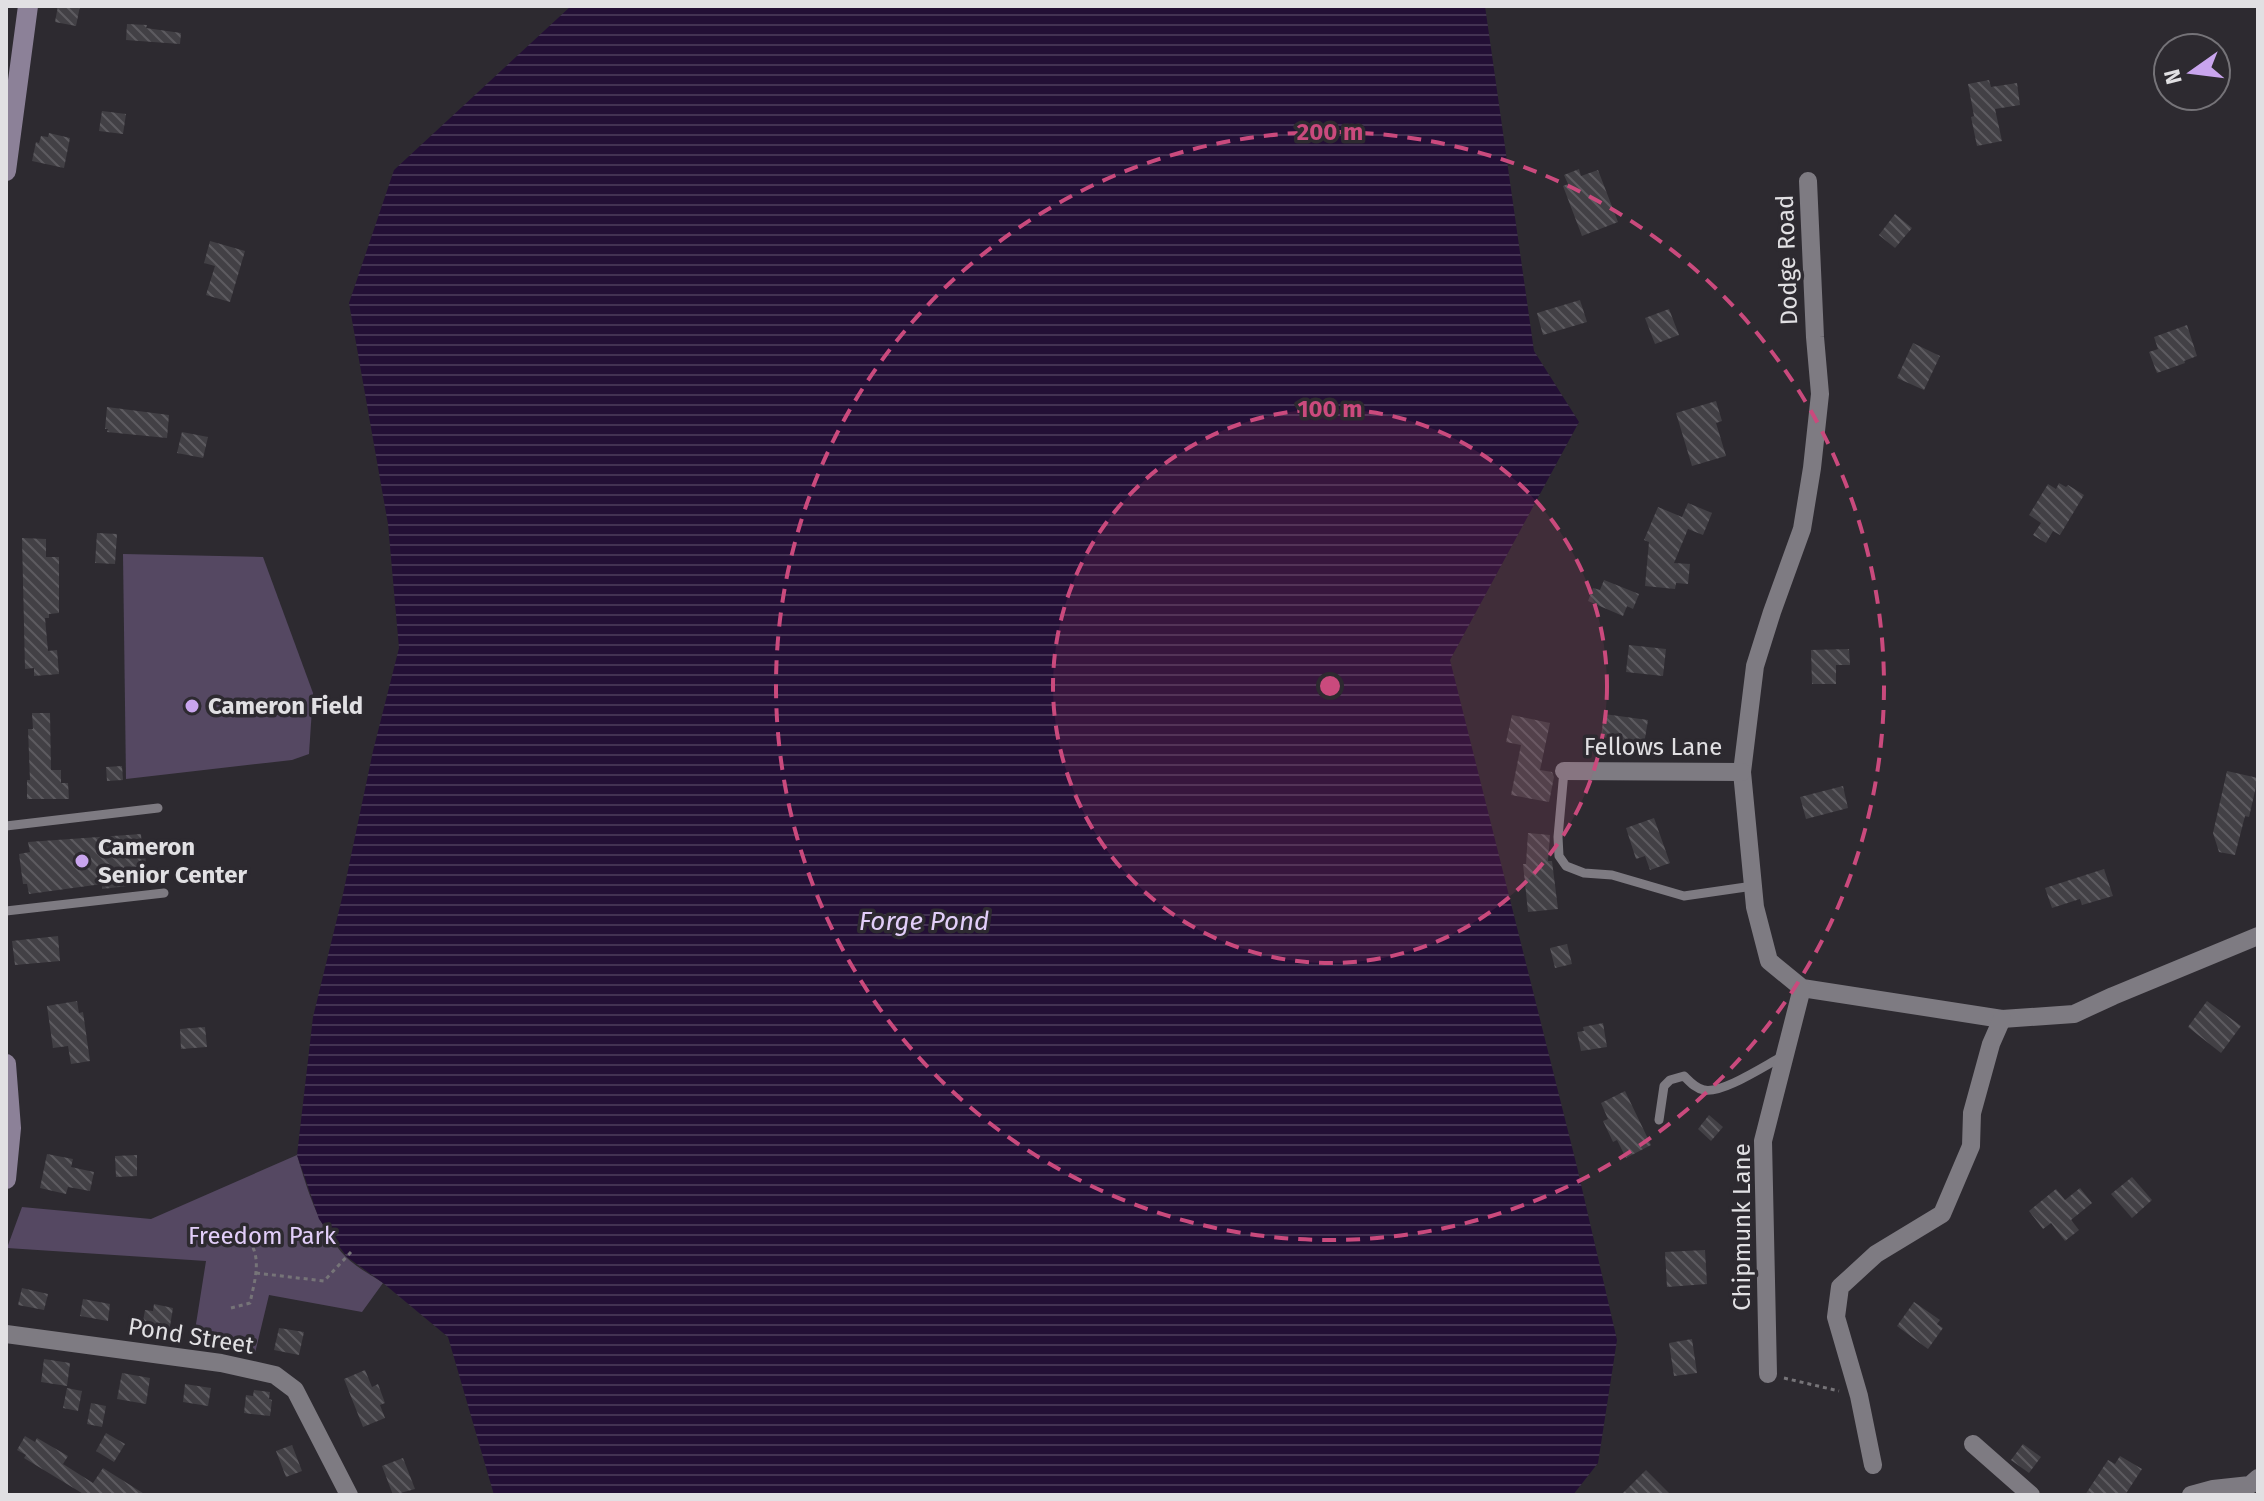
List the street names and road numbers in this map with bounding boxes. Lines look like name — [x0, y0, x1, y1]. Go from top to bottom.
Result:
street label: Dodge Road — [1771, 194, 1803, 326]
street label: Fellows Lane — [1584, 733, 1722, 761]
street label: Chipmunk Lane — [1728, 1143, 1756, 1311]
street label: Pond Street — [126, 1312, 256, 1360]

